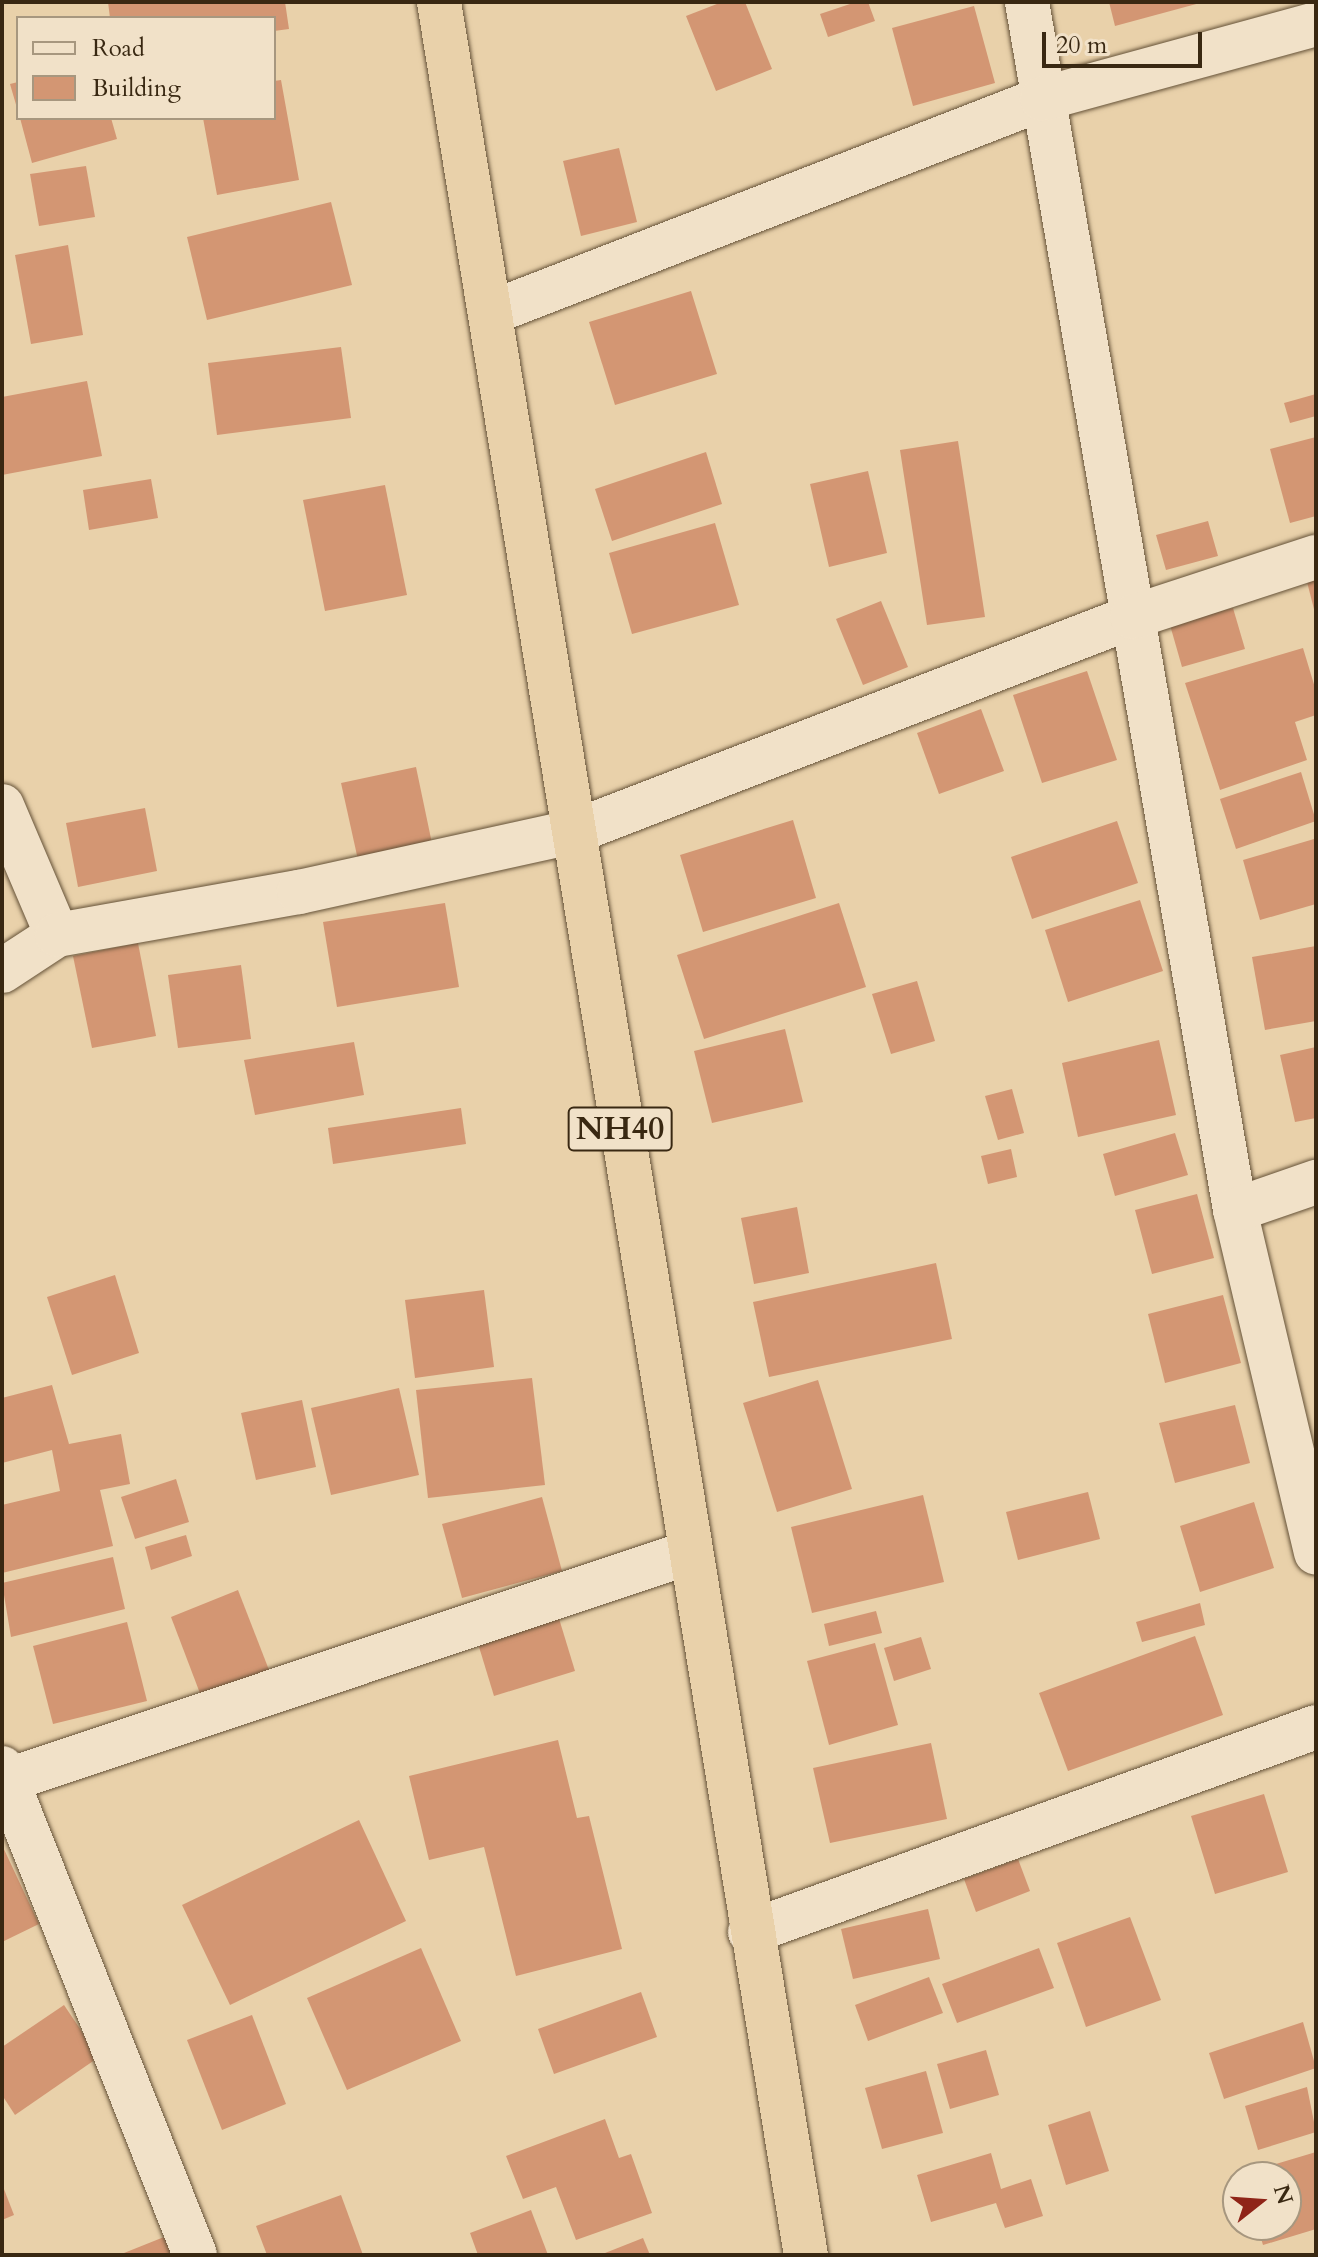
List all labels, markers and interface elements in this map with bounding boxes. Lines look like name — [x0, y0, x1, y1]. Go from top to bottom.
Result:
legend — [16, 16, 276, 120]
scale bar — [1046, 16, 1206, 66]
text: 20 m — [1056, 29, 1107, 62]
text: Road — [92, 32, 145, 65]
text: Building — [92, 72, 181, 105]
road number: NH40 — [566, 1101, 674, 1157]
north arrow — [1222, 2161, 1302, 2241]
text: N — [1266, 2181, 1300, 2208]

